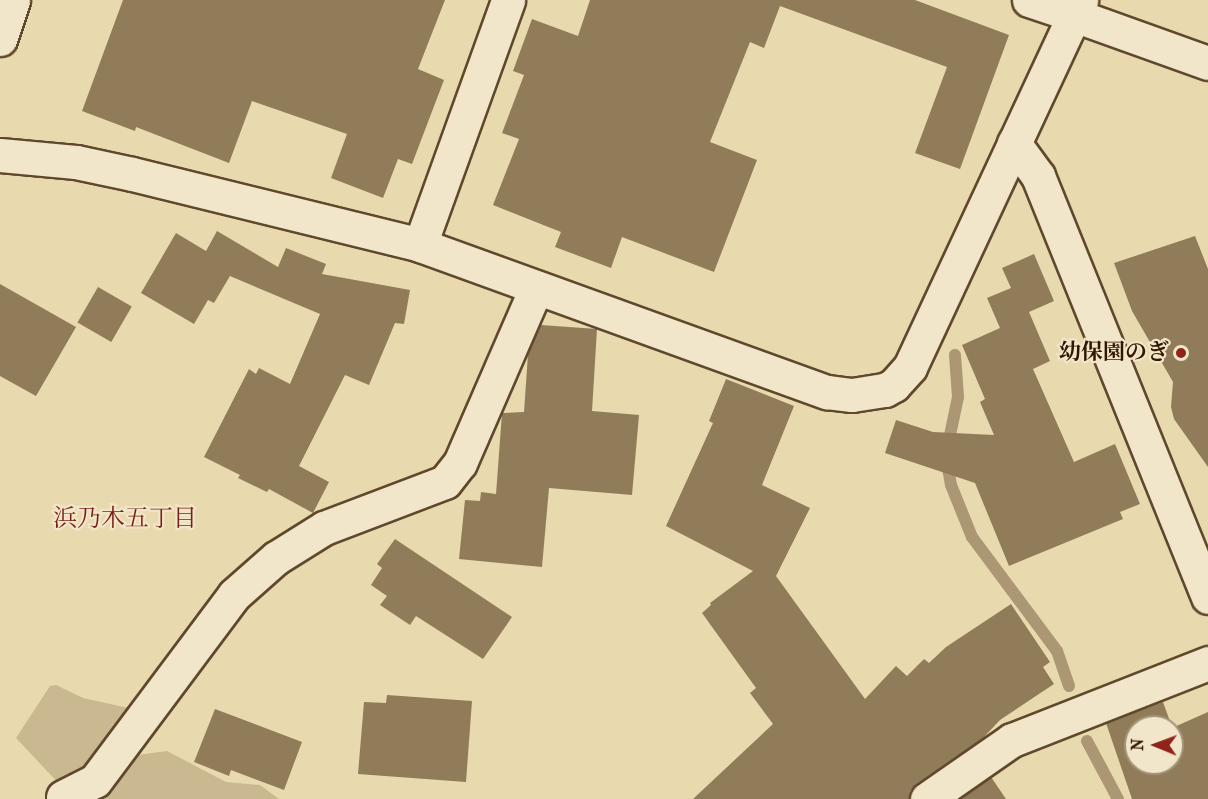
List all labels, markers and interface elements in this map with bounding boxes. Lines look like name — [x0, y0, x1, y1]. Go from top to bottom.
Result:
place label: 幼保園のぎ — [1059, 340, 1169, 366]
marker: 幼保園のぎ — [1174, 346, 1188, 360]
district label: 浜乃木五丁目 — [53, 505, 197, 533]
north arrow — [1124, 715, 1184, 775]
text: N — [1128, 738, 1147, 751]

